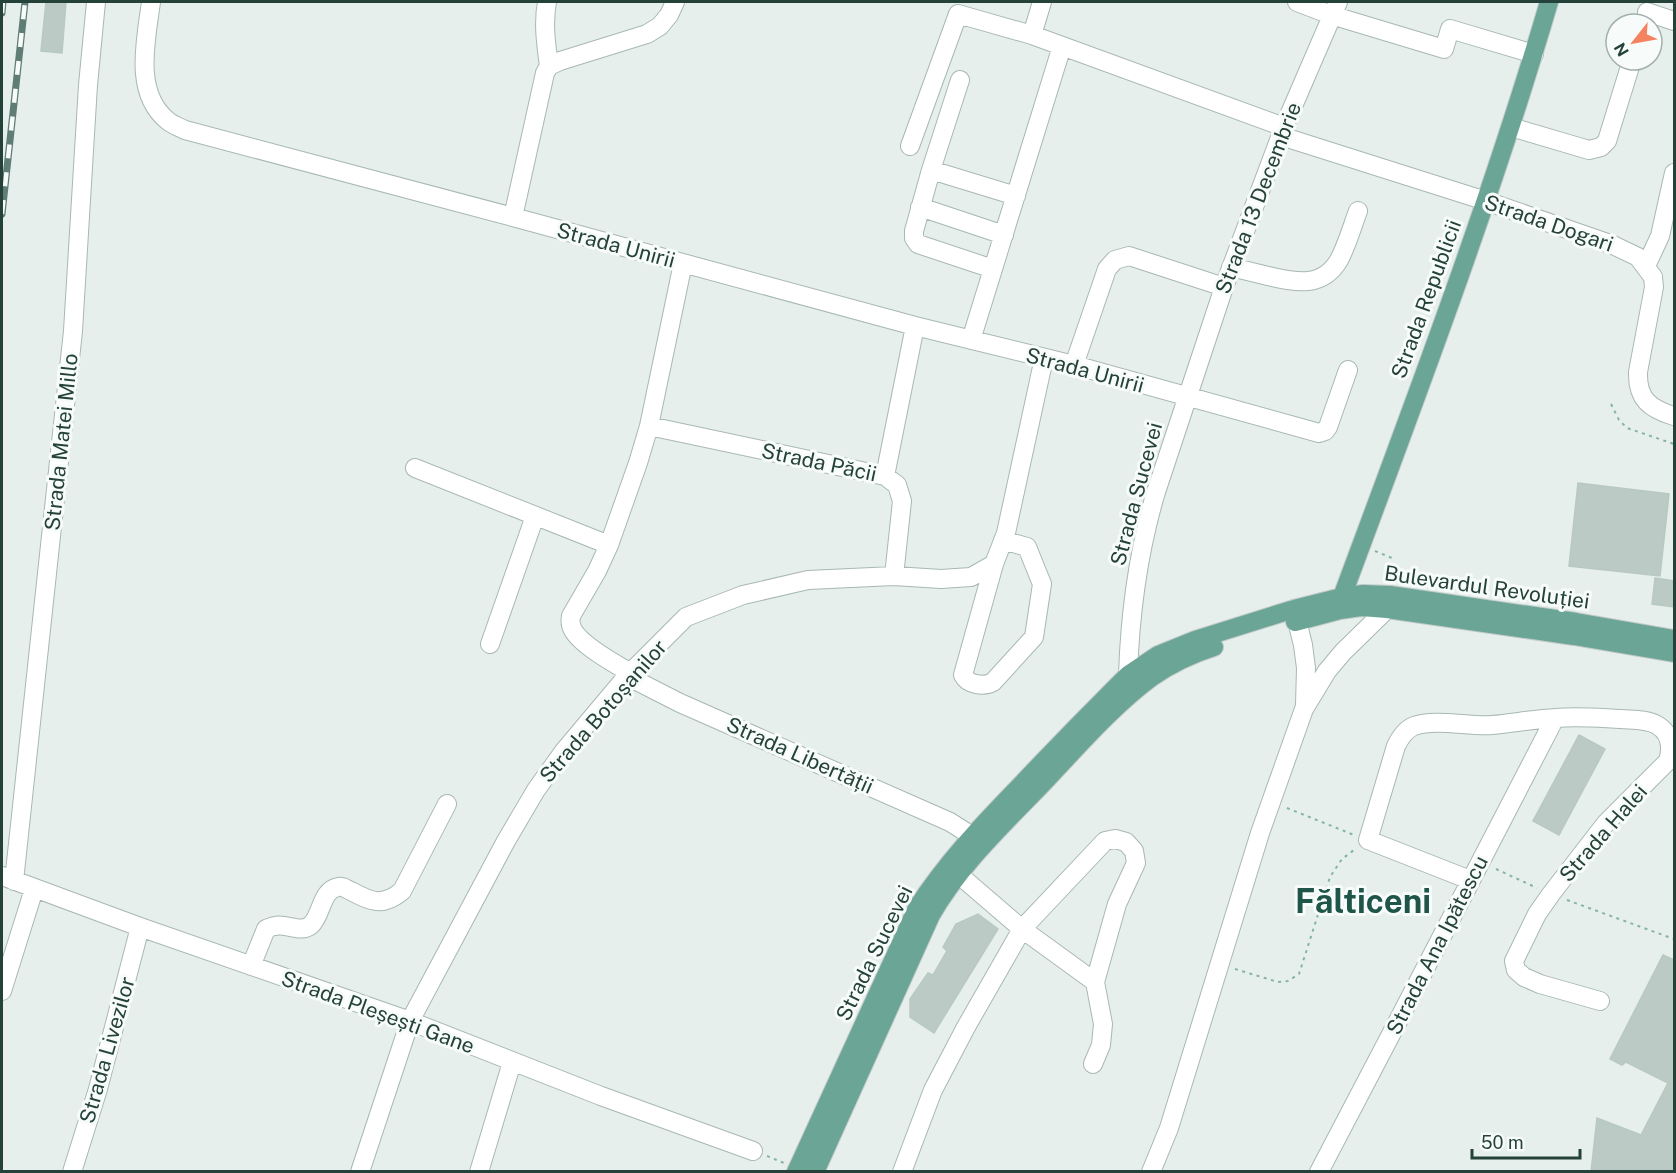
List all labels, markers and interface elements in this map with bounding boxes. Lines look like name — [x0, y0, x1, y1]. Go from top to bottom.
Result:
north arrow — [1604, 12, 1664, 72]
text: N — [1610, 39, 1633, 60]
street label: Strada 13 Decembrie — [1210, 99, 1306, 297]
street label: Strada Dogari — [1481, 189, 1617, 257]
street label: Strada Republicii — [1386, 216, 1466, 382]
street label: Strada Unirii — [554, 217, 678, 273]
street label: Strada Unirii — [1023, 342, 1147, 398]
street label: Strada Matei Millo — [39, 352, 83, 532]
street label: Strada Sucevei — [1105, 420, 1167, 568]
street label: Strada Păcii — [759, 438, 879, 486]
street label: Bulevardul Revoluției — [1383, 560, 1591, 614]
street label: Strada Botoșanilor — [534, 634, 672, 788]
street label: Strada Libertății — [723, 711, 877, 799]
street label: Strada Halei — [1554, 779, 1652, 887]
street label: Strada Ana Ipătescu — [1381, 851, 1493, 1039]
street label: Strada Sucevei — [830, 881, 918, 1025]
district label: Fălticeni — [1295, 882, 1431, 920]
street label: Strada Pleșești Gane — [278, 965, 478, 1059]
street label: Strada Livezilor — [74, 974, 140, 1126]
scale bar — [1472, 1122, 1580, 1160]
text: 50 m — [1481, 1132, 1524, 1153]

